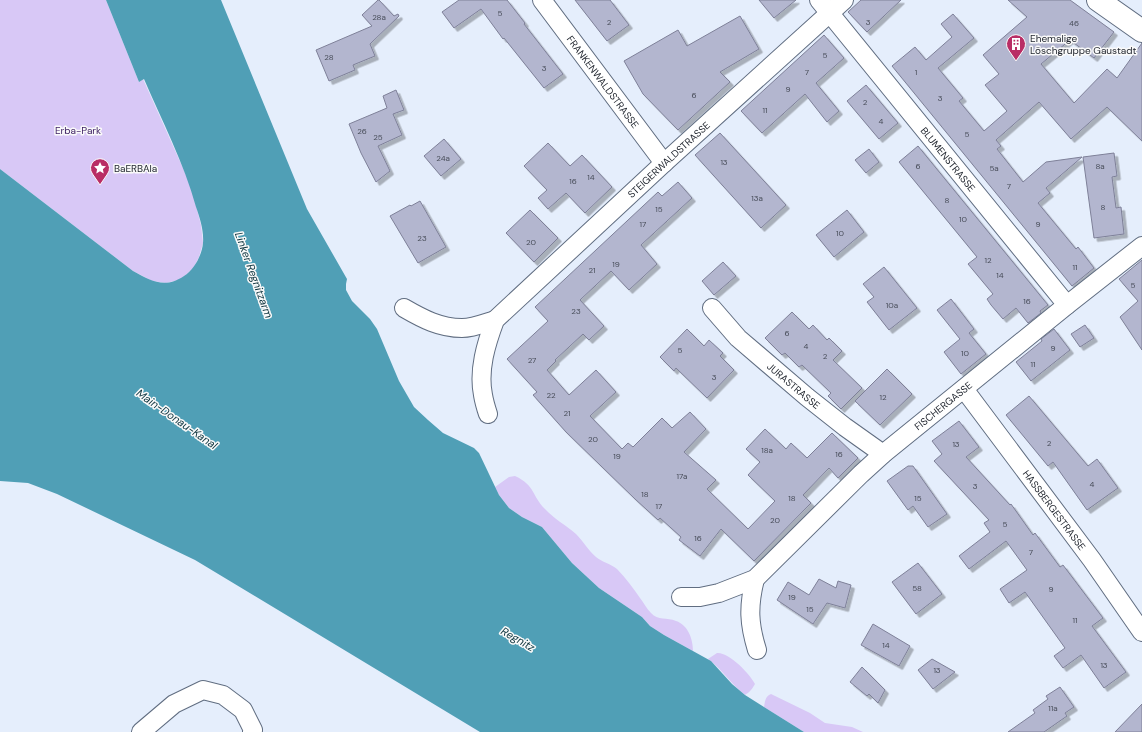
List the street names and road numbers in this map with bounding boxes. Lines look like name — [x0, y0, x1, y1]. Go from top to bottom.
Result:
street label: FRANKENWALDSTRASSE — [564, 33, 642, 131]
street label: STEIGERWALDSTRASSE — [625, 118, 713, 201]
street label: BLUMENSTRASSE — [918, 124, 978, 195]
street label: JURASTRASSE — [764, 360, 823, 412]
street label: FISCHERGASSE — [912, 378, 975, 433]
street label: HASSBERGESTRASSE — [1020, 467, 1089, 553]

